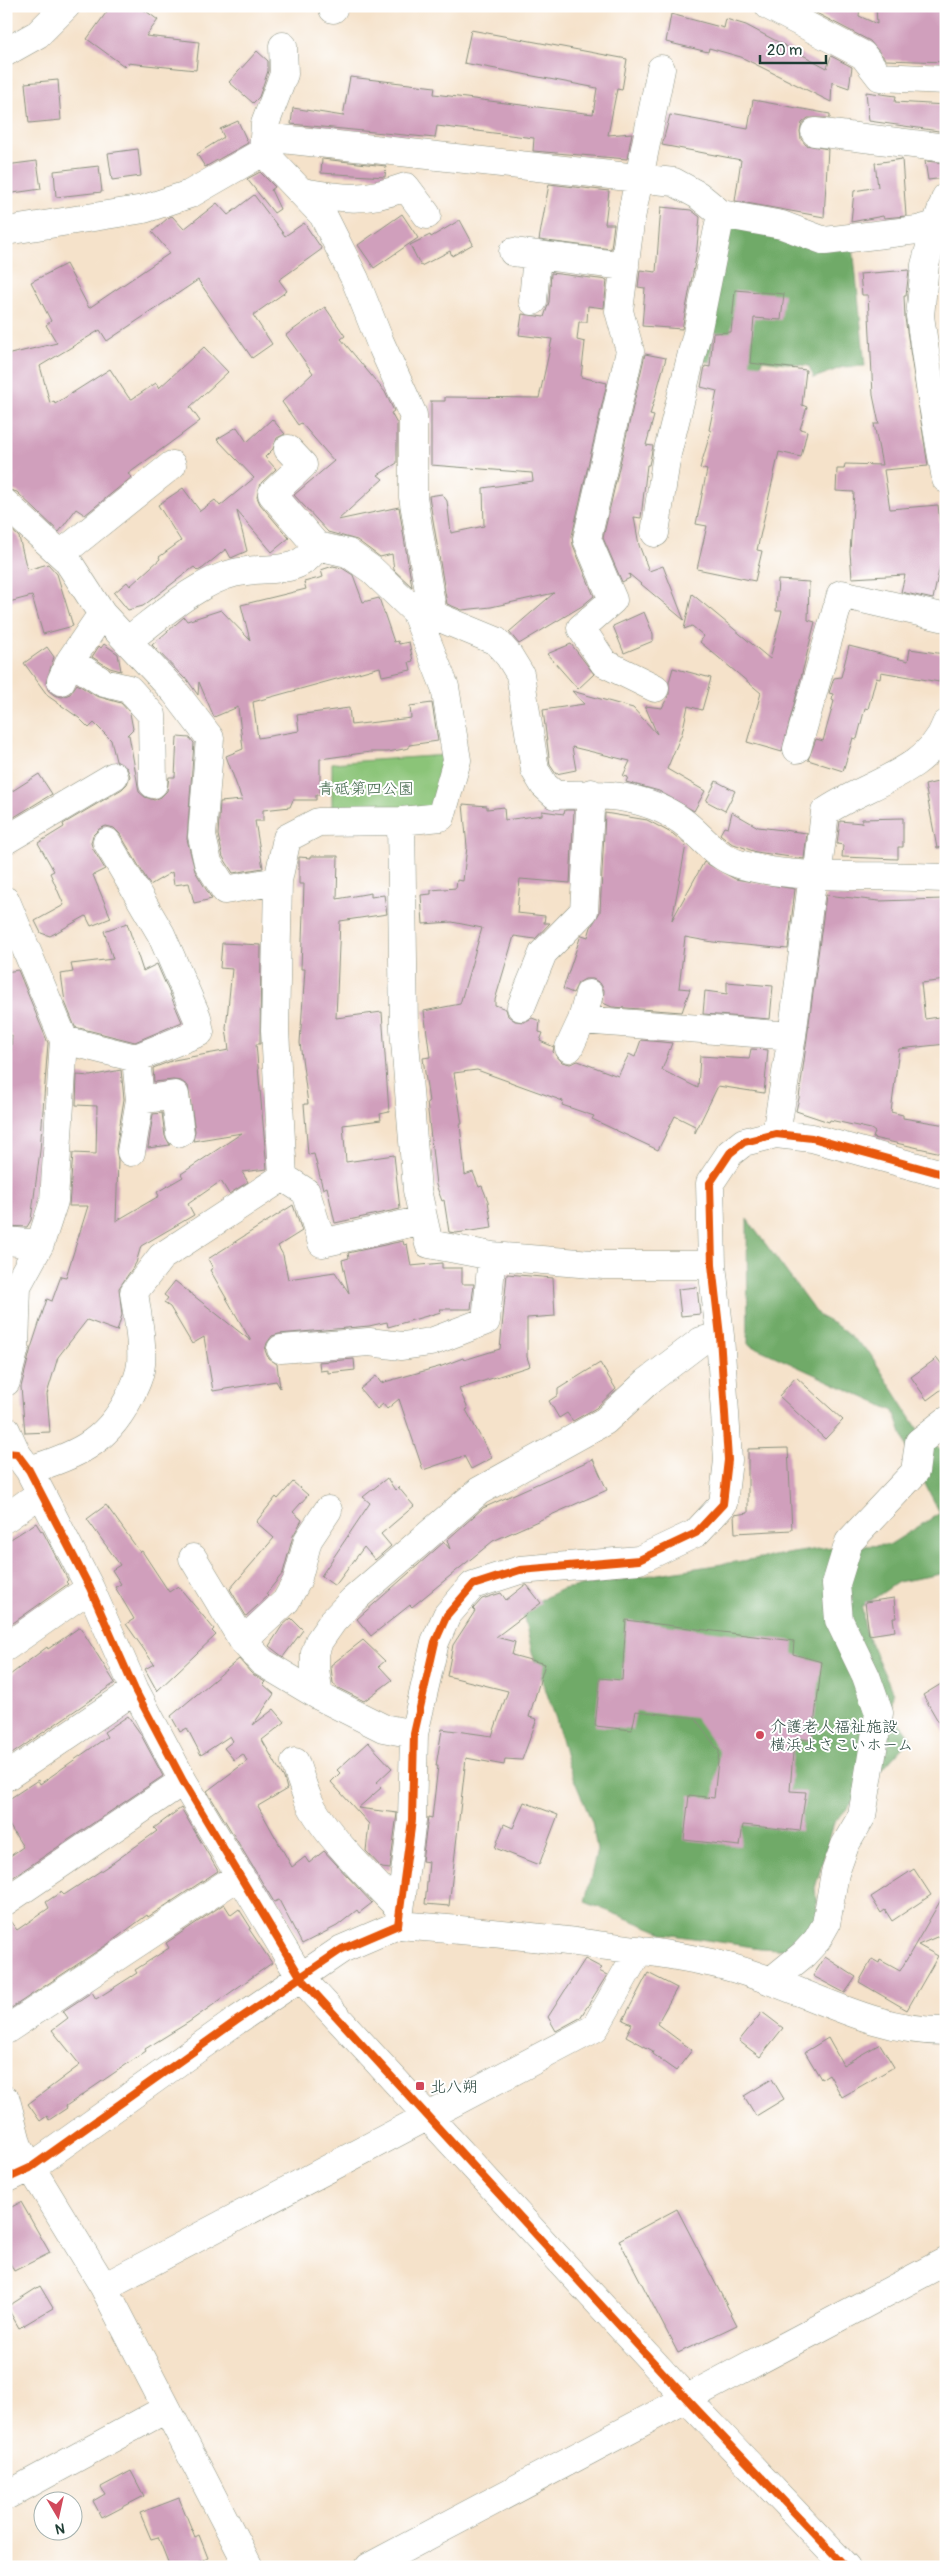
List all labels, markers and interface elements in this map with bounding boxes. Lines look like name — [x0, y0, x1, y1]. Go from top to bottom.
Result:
scale bar — [760, 32, 826, 64]
text: 20 m — [767, 41, 802, 60]
park label: 青砥第四公園 — [318, 779, 414, 799]
place label: 介護老人福祉施設 横浜よさこいホーム — [770, 1717, 913, 1755]
marker: 介護老人福祉施設 横浜よさこいホーム — [754, 1729, 766, 1741]
place label: 北八朔 — [430, 2077, 478, 2097]
marker: 北八朔 — [414, 2080, 426, 2092]
north arrow — [32, 2490, 82, 2540]
text: N — [54, 2519, 66, 2537]

